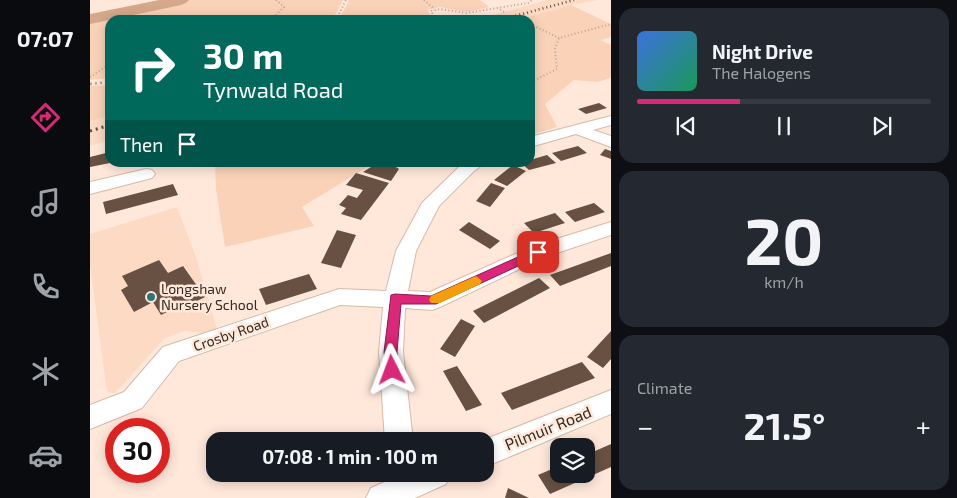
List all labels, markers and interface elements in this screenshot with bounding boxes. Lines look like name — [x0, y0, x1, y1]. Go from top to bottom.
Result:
text: 07:07 — [17, 25, 73, 51]
text: 30 m — [203, 34, 283, 76]
icon: right — [120, 35, 185, 100]
text: Night Drive — [712, 40, 813, 63]
text: The Halogens — [712, 63, 811, 82]
text: Tynwald Road — [203, 76, 343, 102]
icon: directions — [28, 100, 63, 135]
icon: previous — [672, 112, 700, 140]
icon: pause — [770, 112, 798, 140]
icon: next — [868, 112, 896, 140]
icon: arrive — [173, 130, 201, 158]
text: Then — [120, 133, 163, 156]
icon: music — [28, 185, 63, 220]
text: 20 — [745, 200, 823, 278]
pin — [517, 231, 559, 273]
icon: arrive — [524, 238, 552, 266]
icon: phone — [28, 269, 63, 304]
text: km/h — [764, 272, 804, 291]
place label: Longshaw Nursery School — [161, 280, 259, 313]
marker: Longshaw Nursery School — [145, 291, 157, 303]
street label: Crosby Road — [191, 313, 271, 354]
position arrow — [365, 343, 417, 395]
icon: climate — [28, 354, 63, 389]
text: Climate — [637, 378, 692, 397]
street label: Pilmuir Road — [502, 402, 594, 454]
text: 21.5° — [744, 402, 825, 448]
text: − — [637, 409, 653, 443]
text: + — [916, 409, 931, 443]
speed limit sign: 30 — [105, 418, 170, 483]
icon: car — [28, 438, 63, 473]
map controls — [550, 438, 595, 483]
button: layers — [550, 438, 595, 483]
text: 07:08 · 1 min · 100 m — [262, 445, 438, 468]

